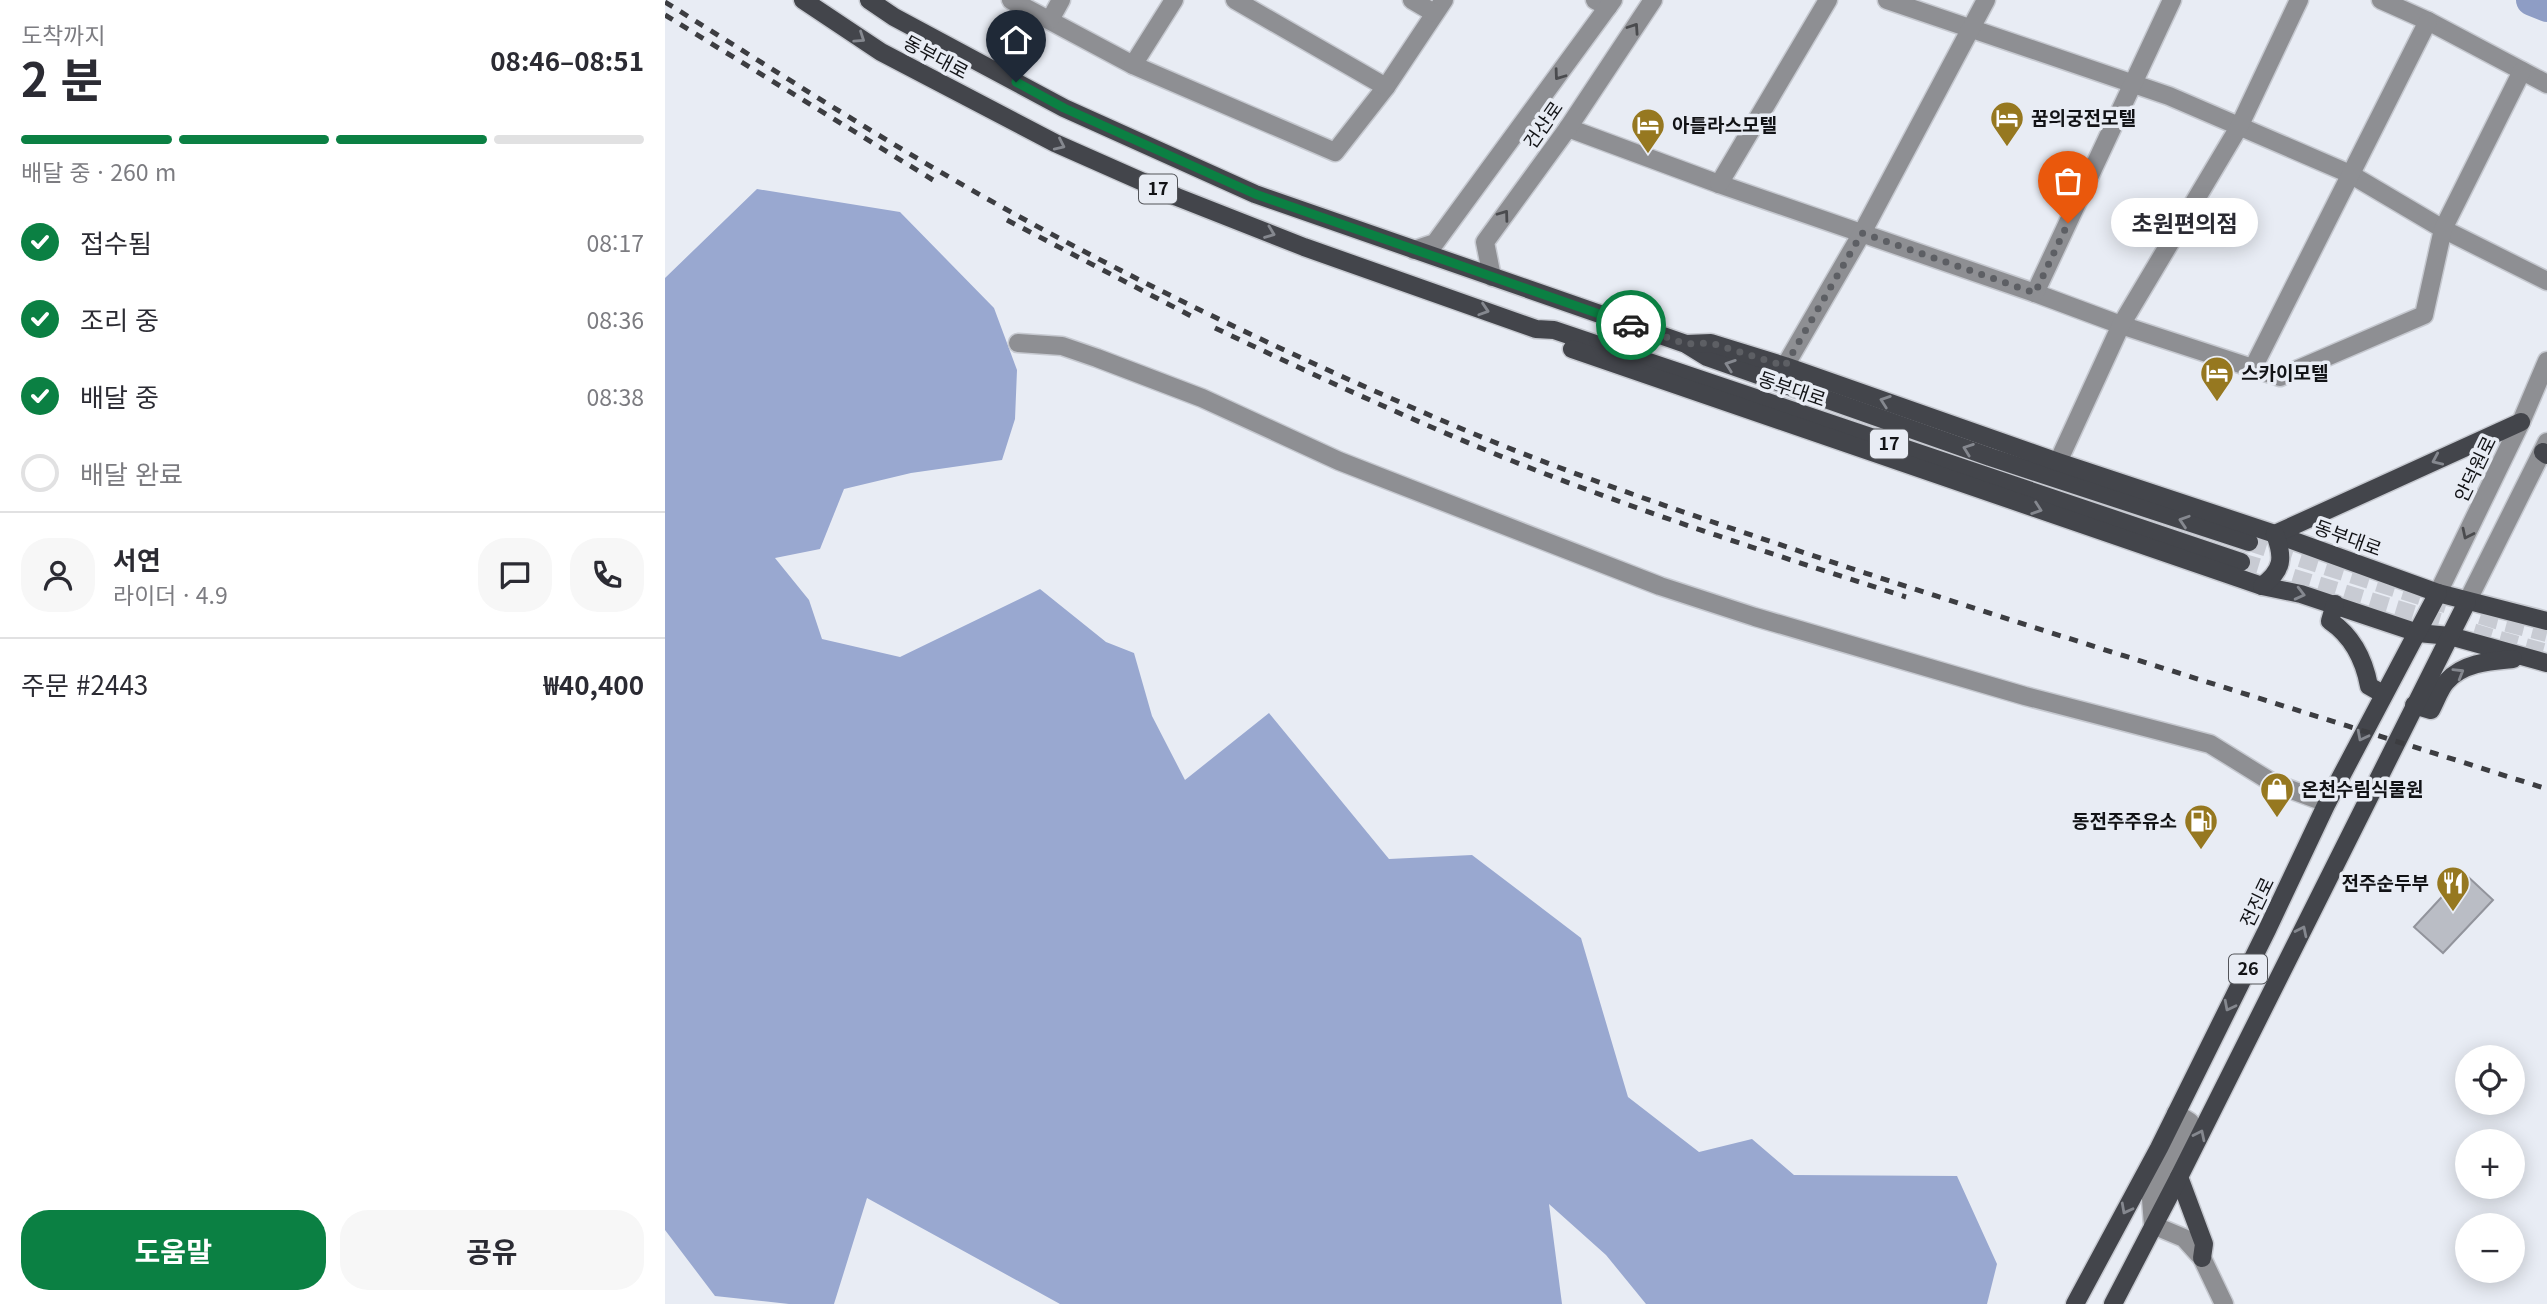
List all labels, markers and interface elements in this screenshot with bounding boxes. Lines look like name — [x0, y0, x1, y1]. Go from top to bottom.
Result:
pin — [986, 10, 1046, 82]
text: 도착까지 — [21, 17, 106, 51]
icon: home — [997, 21, 1035, 59]
one-way arrow — [1625, 23, 1638, 36]
street label: 동부대로 — [899, 27, 974, 84]
one-way arrow — [852, 29, 865, 42]
text: 08:46–08:51 — [490, 41, 644, 78]
text: 2 분 — [21, 44, 103, 110]
one-way arrow — [1554, 67, 1567, 80]
street label: 건산로 — [1516, 95, 1568, 153]
hotel icon: 꿈의궁전모텔 — [1988, 99, 2026, 148]
place label: 꿈의궁전모텔 — [2031, 103, 2136, 130]
hotel icon: 아틀라스모텔 — [1629, 106, 1667, 155]
place label: 아틀라스모텔 — [1672, 110, 1777, 137]
one-way arrow — [1053, 137, 1066, 151]
pin — [2038, 151, 2098, 223]
text: 배달 중 · 260 m — [21, 154, 176, 188]
icon: bag — [2049, 162, 2087, 200]
road number: 17 — [1139, 174, 1177, 204]
callout: 초원편의점 — [2110, 198, 2257, 248]
text: 초원편의점 — [2132, 205, 2237, 239]
one-way arrow — [1496, 210, 1508, 223]
icon: check — [21, 223, 59, 261]
text: 접수됨 — [80, 223, 152, 260]
text: 08:17 — [587, 225, 644, 259]
one-way arrow — [1263, 225, 1275, 239]
courier — [1596, 290, 1666, 360]
icon: check — [21, 300, 59, 338]
text: 조리 중 — [80, 300, 159, 337]
text: 08:36 — [587, 302, 644, 336]
one-way arrow — [1477, 302, 1490, 316]
icon: car — [1612, 306, 1650, 344]
hotel icon: 스카이모텔 — [2198, 354, 2236, 403]
place label: 스카이모텔 — [2241, 358, 2328, 385]
one-way arrow — [1725, 359, 1737, 373]
street label: 동부대로 — [1755, 363, 1830, 412]
icon: check — [21, 377, 59, 415]
text: 배달 중 — [80, 377, 159, 414]
text: 08:38 — [587, 379, 644, 413]
one-way arrow — [1880, 395, 1892, 409]
road number: 17 — [1870, 430, 1908, 458]
street label: 안덕원로 — [2446, 431, 2501, 506]
one-way arrow — [1963, 443, 1975, 457]
one-way arrow — [2431, 452, 2444, 466]
text: 배달 완료 — [80, 454, 183, 491]
one-way arrow — [2030, 501, 2042, 515]
street label: 동부대로 — [2311, 512, 2386, 561]
one-way arrow — [2178, 515, 2191, 529]
one-way arrow — [2461, 527, 2475, 539]
button: person — [21, 538, 95, 612]
button: chat — [478, 538, 552, 612]
button: phone — [570, 538, 644, 612]
text: 서연 — [113, 540, 161, 577]
text: 라이더 · 4.9 — [113, 577, 228, 611]
one-way arrow — [2294, 586, 2306, 600]
text: 주문 #2443 — [21, 665, 148, 702]
text: ₩40,400 — [544, 665, 644, 702]
one-way arrow — [2451, 669, 2464, 682]
one-way arrow — [2356, 728, 2370, 741]
shop icon: 온천수림식물원 — [2258, 770, 2296, 819]
place label: 온천수림식물원 — [2301, 774, 2423, 801]
fuel station icon: 동전주주유소 — [2182, 802, 2220, 851]
place label: 동전주주유소 — [2072, 806, 2177, 833]
restaurant icon: 전주순두부 — [2434, 864, 2472, 913]
place label: 전주순두부 — [2342, 868, 2429, 895]
street label: 전진로 — [2232, 872, 2279, 931]
one-way arrow — [2293, 926, 2307, 938]
road number: 26 — [2229, 954, 2267, 984]
one-way arrow — [2224, 999, 2238, 1011]
map controls — [2455, 1045, 2525, 1283]
button: locate — [2455, 1045, 2525, 1115]
button: + — [2455, 1129, 2525, 1199]
one-way arrow — [2192, 1130, 2206, 1142]
one-way arrow — [2121, 1201, 2134, 1214]
button: 도움말 — [21, 1210, 326, 1290]
button: 공유 — [340, 1210, 644, 1290]
button: − — [2455, 1213, 2525, 1283]

